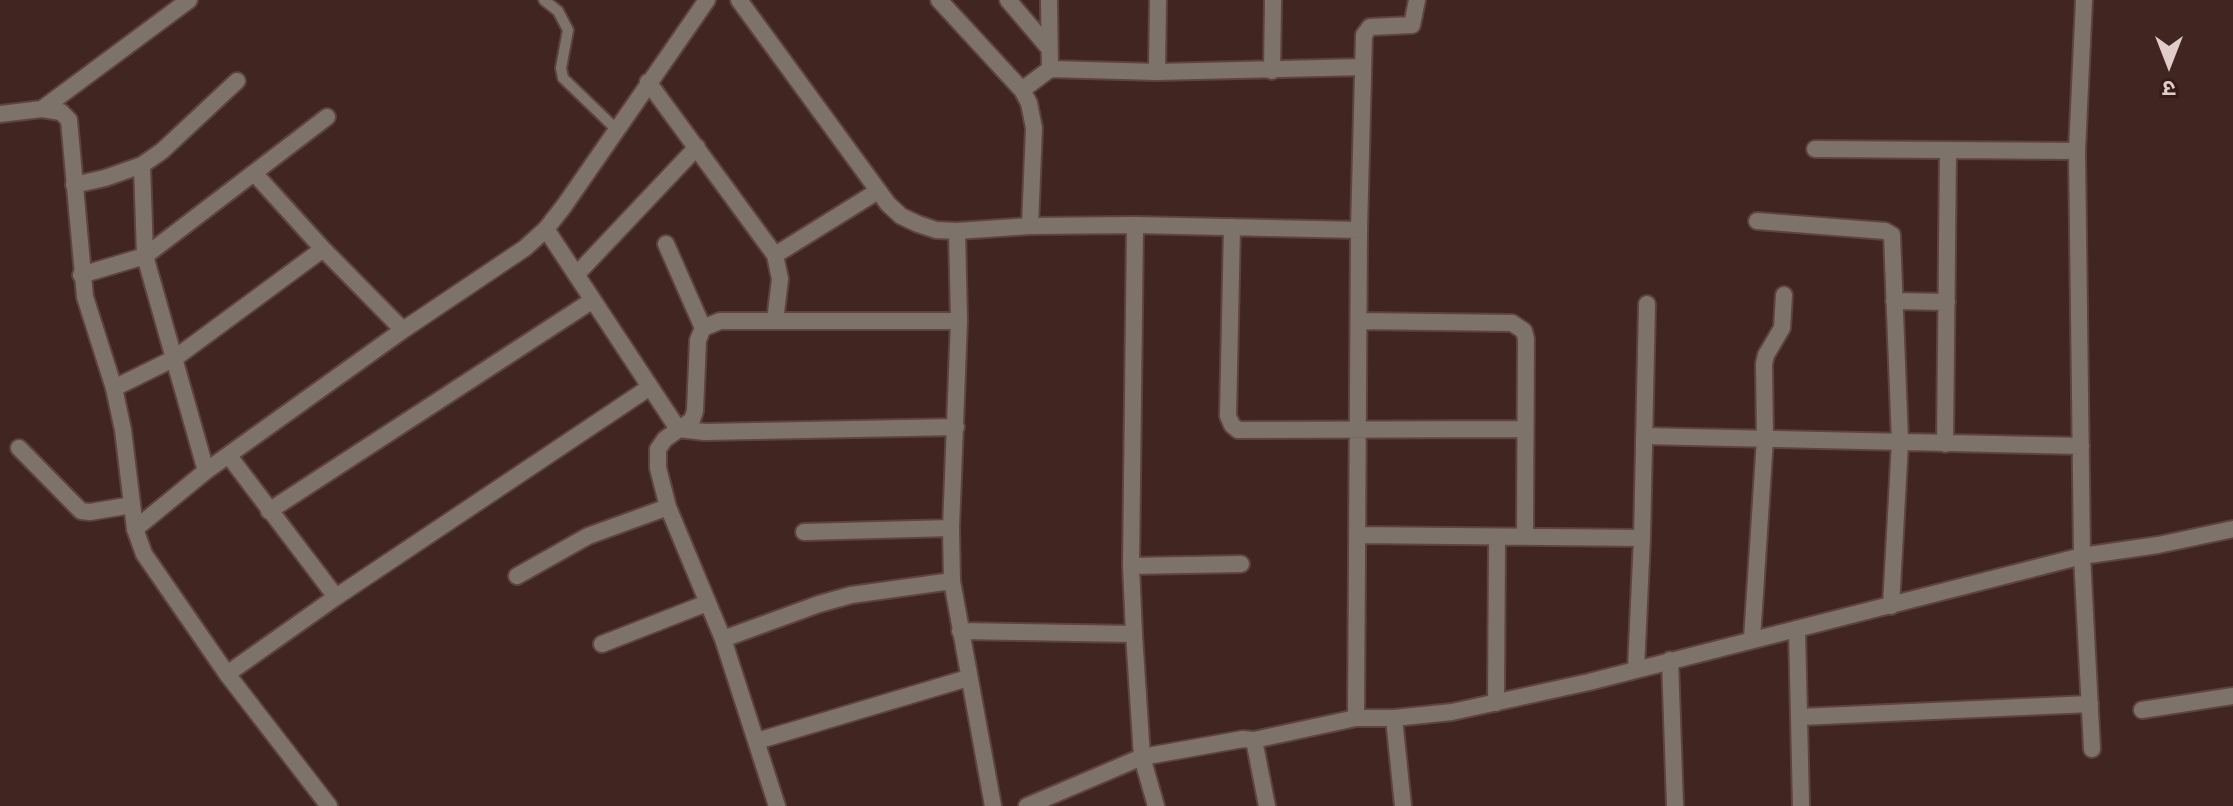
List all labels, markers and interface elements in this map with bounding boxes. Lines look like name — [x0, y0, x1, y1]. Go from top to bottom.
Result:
north arrow — [2129, 24, 2209, 104]
text: उ — [2163, 75, 2175, 102]

